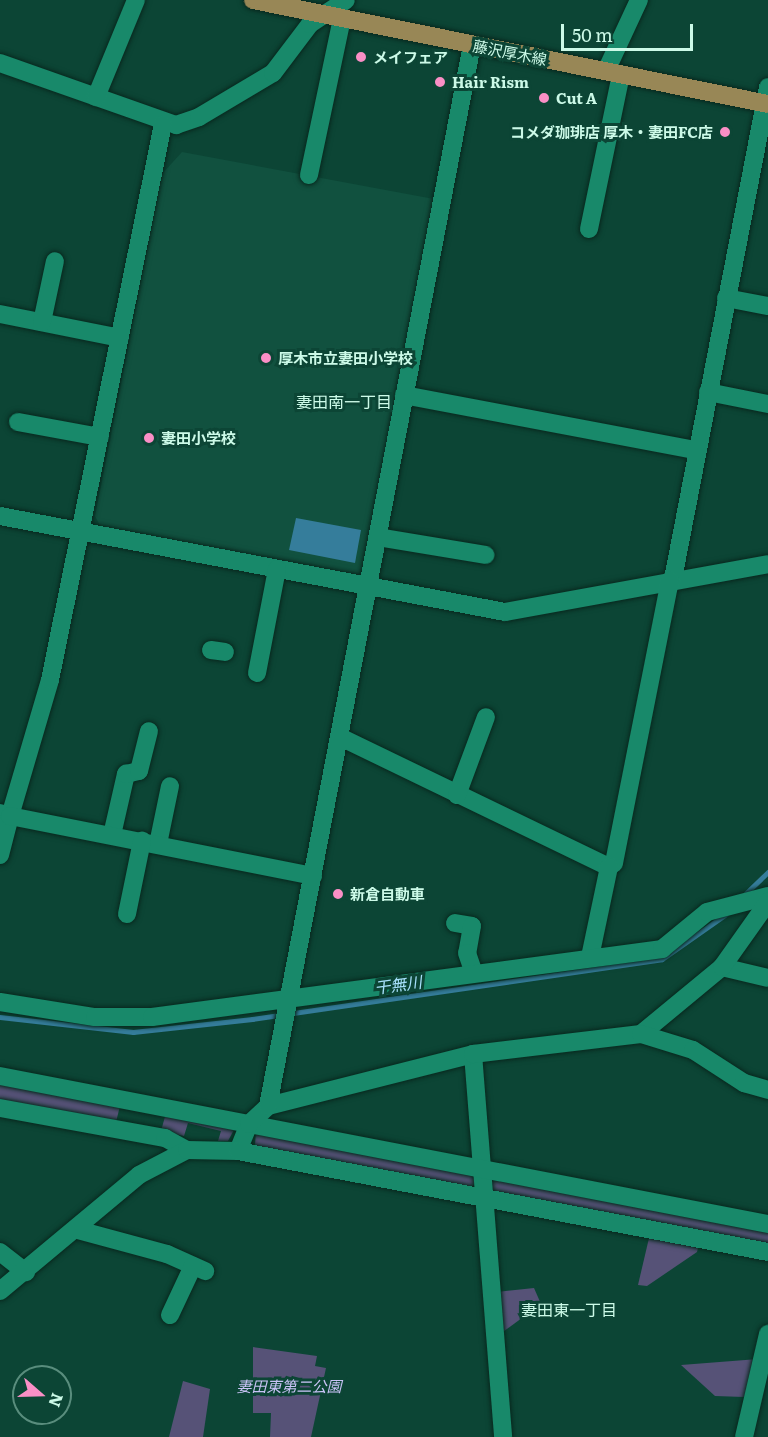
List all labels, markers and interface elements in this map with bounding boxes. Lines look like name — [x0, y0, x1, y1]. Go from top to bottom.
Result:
scale bar — [564, 12, 696, 50]
text: 50 m — [572, 21, 613, 48]
street label: 藤沢厚木線 — [471, 36, 549, 68]
place label: メイフェア — [373, 48, 448, 66]
marker: メイフェア — [354, 50, 368, 64]
place label: Hair Rism — [452, 73, 529, 91]
marker: Hair Rism — [433, 75, 447, 89]
place label: Cut A — [556, 89, 597, 107]
marker: Cut A — [537, 91, 551, 105]
place label: コメダ珈琲店 厚木・妻田FC店 — [510, 123, 713, 141]
marker: コメダ珈琲店 厚木・妻田FC店 — [718, 125, 732, 139]
place label: 厚木市立妻田小学校 — [278, 349, 413, 367]
marker: 厚木市立妻田小学校 — [259, 351, 273, 365]
district label: 妻田南一丁目 — [296, 391, 392, 411]
place label: 妻田小学校 — [161, 429, 236, 447]
marker: 妻田小学校 — [142, 431, 156, 445]
place label: 新倉自動車 — [350, 885, 425, 903]
marker: 新倉自動車 — [331, 887, 345, 901]
water label: 干無川 — [373, 971, 423, 997]
district label: 妻田東一丁目 — [521, 1299, 617, 1319]
north arrow — [12, 1365, 72, 1425]
park label: 妻田東第二公園 — [237, 1377, 341, 1395]
text: N — [43, 1390, 71, 1411]

